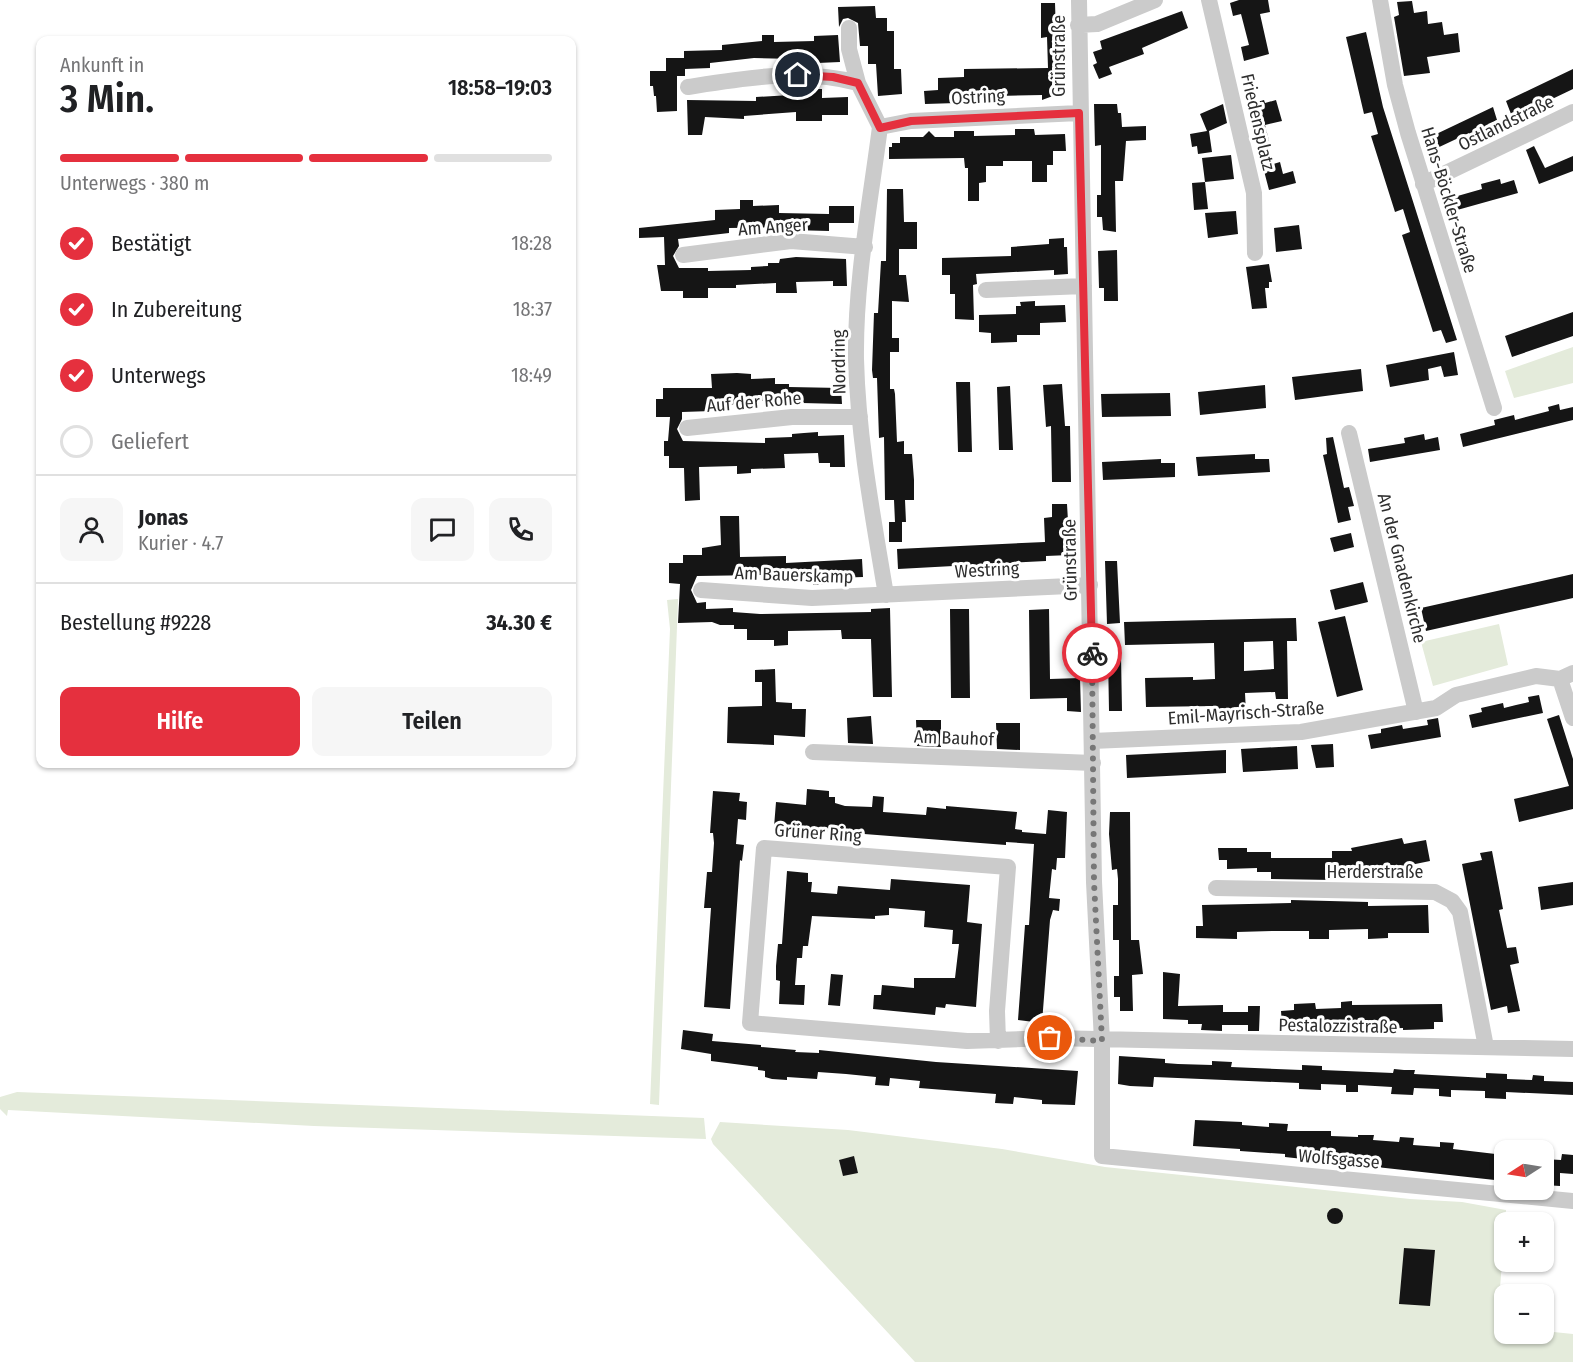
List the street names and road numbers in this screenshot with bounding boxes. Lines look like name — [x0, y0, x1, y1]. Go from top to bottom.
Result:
street label: Grünstraße — [1048, 15, 1070, 97]
street label: Friedensplatz — [1236, 71, 1280, 173]
street label: Ostring — [951, 85, 1006, 109]
street label: Ostlandstraße — [1454, 90, 1558, 156]
street label: Hans-Böckler-Straße — [1416, 124, 1482, 276]
street label: Am Anger — [737, 214, 809, 240]
street label: Nordring — [827, 329, 851, 394]
street label: Auf der Rohe — [706, 387, 802, 417]
street label: An der Gnadenkirche — [1373, 491, 1431, 645]
street label: Grünstraße — [1058, 519, 1082, 601]
street label: Westring — [954, 557, 1020, 583]
street label: Am Bauerskamp — [734, 562, 854, 588]
street label: Emil-Mayrisch-Straße — [1167, 697, 1325, 729]
street label: Am Bauhof — [914, 726, 996, 750]
street label: Grüner Ring — [774, 819, 863, 847]
street label: Herderstraße — [1327, 861, 1423, 883]
street label: Pestalozzistraße — [1278, 1014, 1398, 1038]
street label: Wolfsgasse — [1297, 1144, 1381, 1174]

